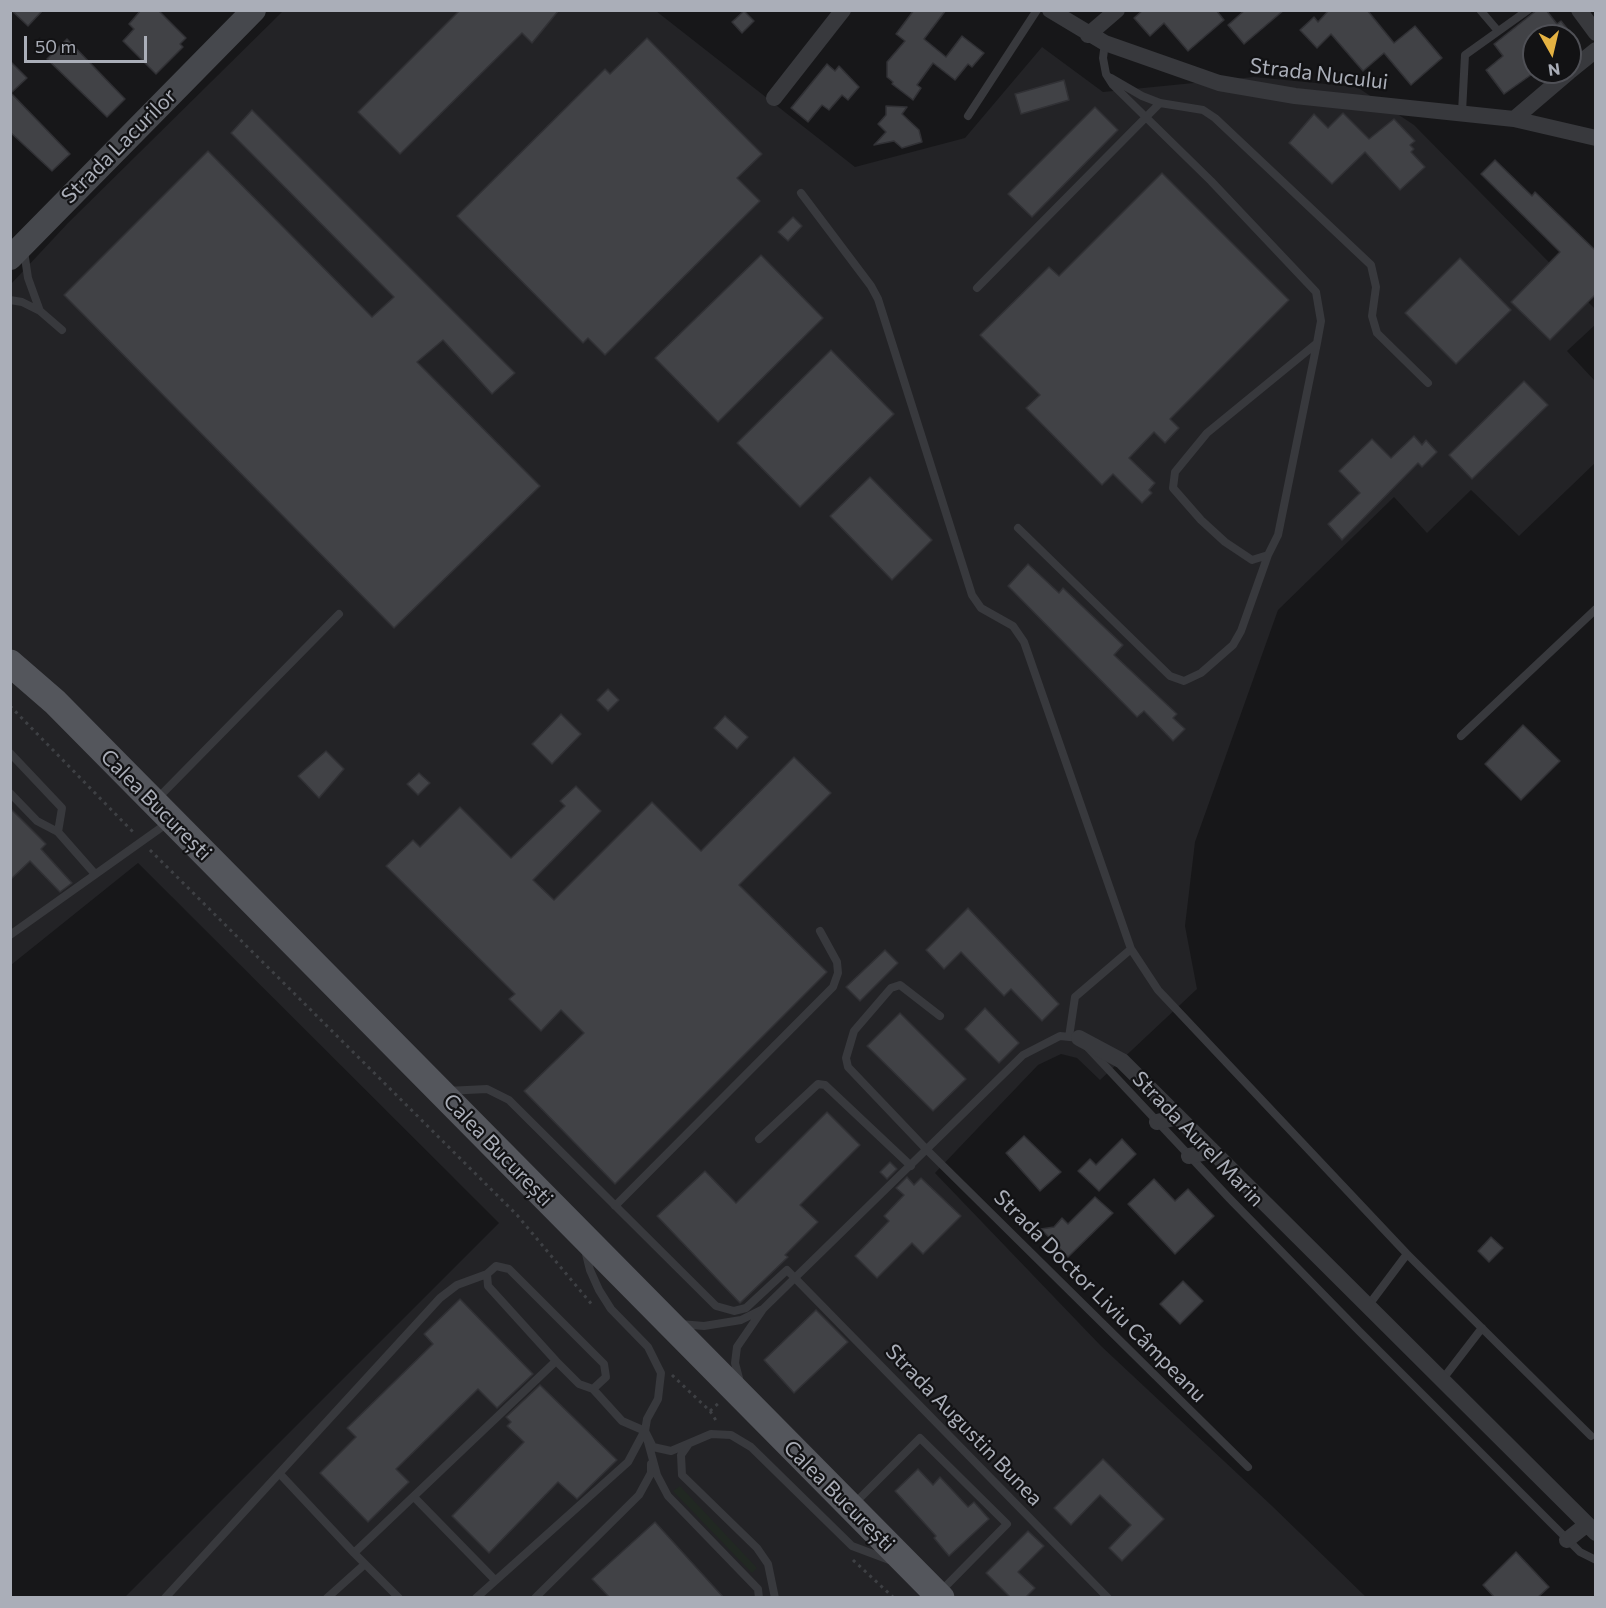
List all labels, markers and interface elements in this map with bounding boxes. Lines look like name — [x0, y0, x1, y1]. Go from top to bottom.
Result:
scale bar — [27, 24, 150, 62]
north arrow — [1522, 24, 1582, 84]
text: 50 m — [35, 35, 76, 57]
street label: Strada Nucului — [1248, 53, 1390, 95]
text: N — [1547, 60, 1562, 81]
street label: Strada Lacurilor — [56, 83, 182, 209]
street label: Calea București — [95, 744, 217, 866]
street label: Strada Aurel Marin — [1127, 1066, 1269, 1212]
street label: Calea București — [438, 1088, 558, 1212]
street label: Strada Doctor Liviu Câmpeanu — [989, 1185, 1211, 1407]
street label: Strada Augustin Bunea — [880, 1339, 1048, 1511]
street label: Calea București — [778, 1435, 900, 1557]

